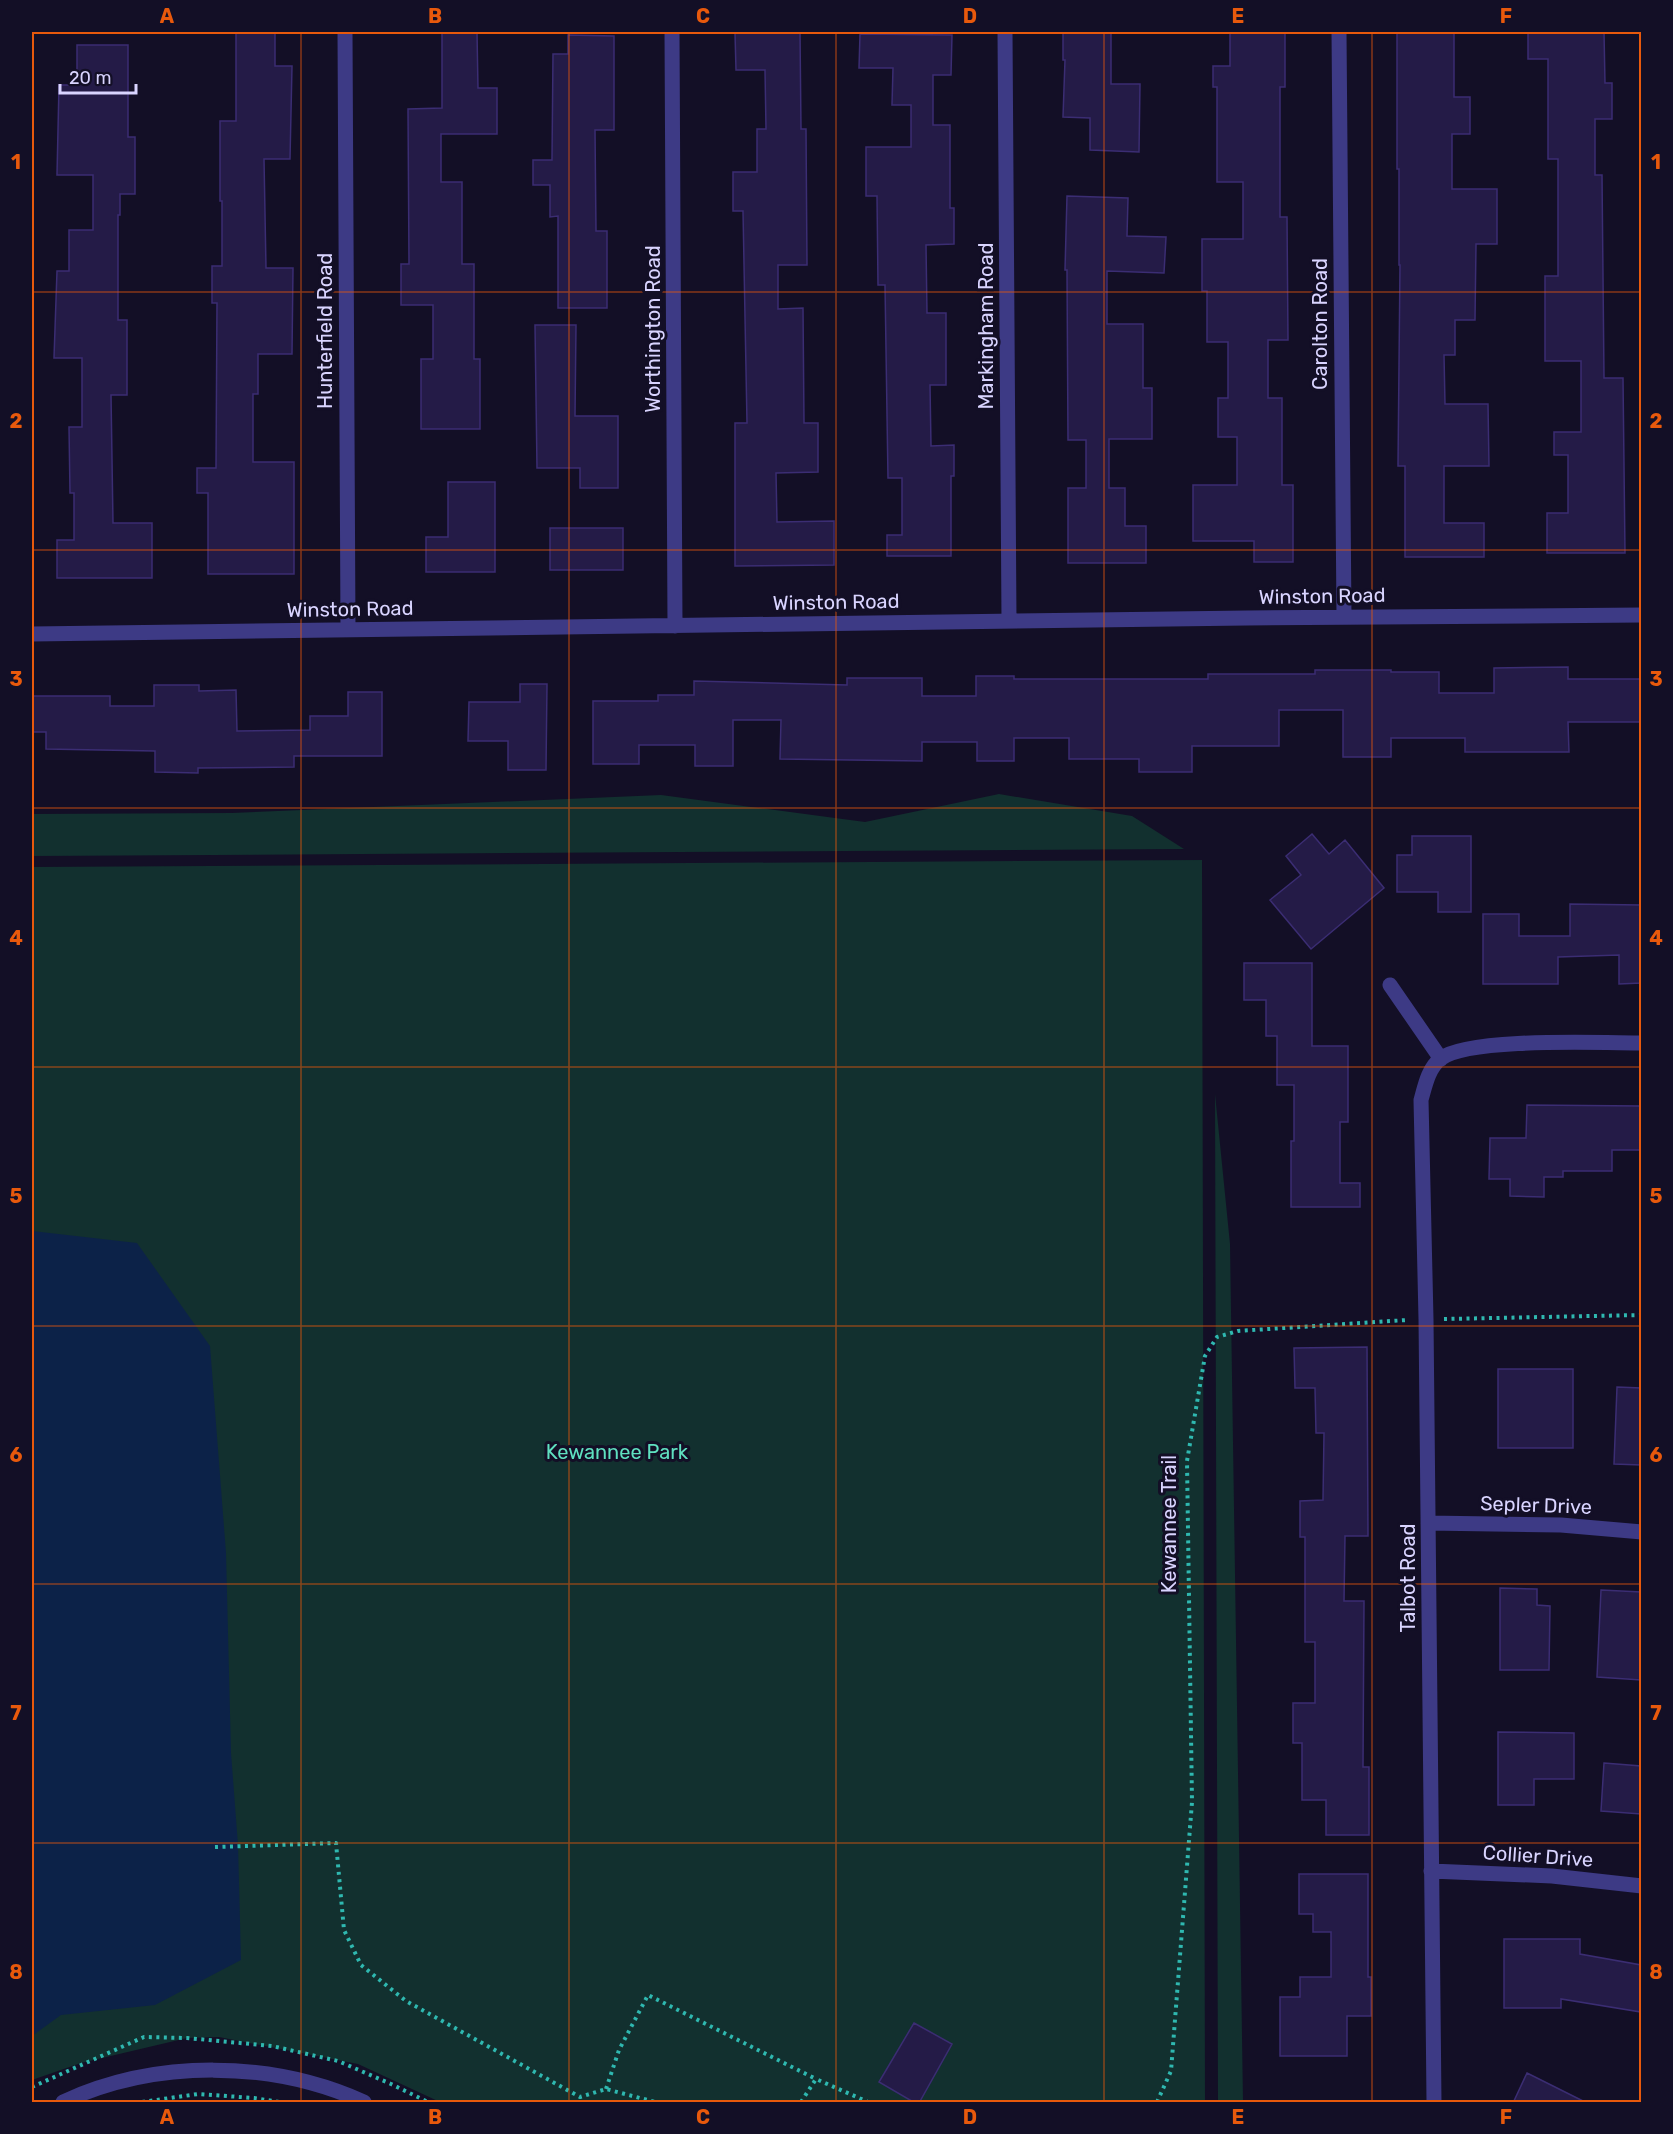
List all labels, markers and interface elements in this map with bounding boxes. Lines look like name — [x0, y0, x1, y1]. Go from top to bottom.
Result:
text: A — [160, 4, 175, 28]
text: B — [428, 4, 442, 28]
text: C — [696, 4, 710, 28]
text: D — [963, 4, 977, 28]
text: E — [1232, 4, 1244, 28]
text: F — [1500, 4, 1512, 28]
scale bar — [60, 57, 136, 95]
text: 20 m — [69, 67, 111, 89]
text: 1 — [11, 150, 21, 174]
text: 1 — [1651, 150, 1661, 174]
street label: Markingham Road — [974, 242, 998, 410]
street label: Worthington Road — [641, 245, 665, 413]
street label: Hunterfield Road — [313, 253, 337, 409]
street label: Carolton Road — [1308, 258, 1332, 390]
text: 2 — [10, 409, 23, 433]
text: 2 — [1650, 409, 1663, 433]
street label: Winston Road — [1258, 583, 1386, 609]
street label: Winston Road — [772, 589, 900, 615]
street label: Winston Road — [286, 596, 414, 622]
text: 3 — [9, 667, 23, 691]
text: 3 — [1649, 667, 1663, 691]
text: 4 — [9, 926, 23, 950]
text: 4 — [1649, 926, 1663, 950]
text: 5 — [10, 1184, 23, 1208]
text: 5 — [1650, 1184, 1663, 1208]
park label: Kewannee Park — [546, 1440, 689, 1464]
text: 6 — [9, 1443, 23, 1467]
text: 6 — [1649, 1443, 1663, 1467]
street label: Kewannee Trail — [1157, 1455, 1181, 1593]
street label: Sepler Drive — [1480, 1491, 1592, 1519]
street label: Talbot Road — [1396, 1523, 1420, 1633]
text: 7 — [10, 1701, 22, 1725]
text: 7 — [1650, 1701, 1662, 1725]
street label: Collier Drive — [1482, 1840, 1594, 1872]
text: 8 — [9, 1960, 23, 1984]
text: 8 — [1649, 1960, 1663, 1984]
text: A — [160, 2105, 175, 2129]
text: B — [428, 2105, 442, 2129]
text: C — [696, 2105, 710, 2129]
text: D — [963, 2105, 977, 2129]
text: E — [1232, 2105, 1244, 2129]
text: F — [1500, 2105, 1512, 2129]

